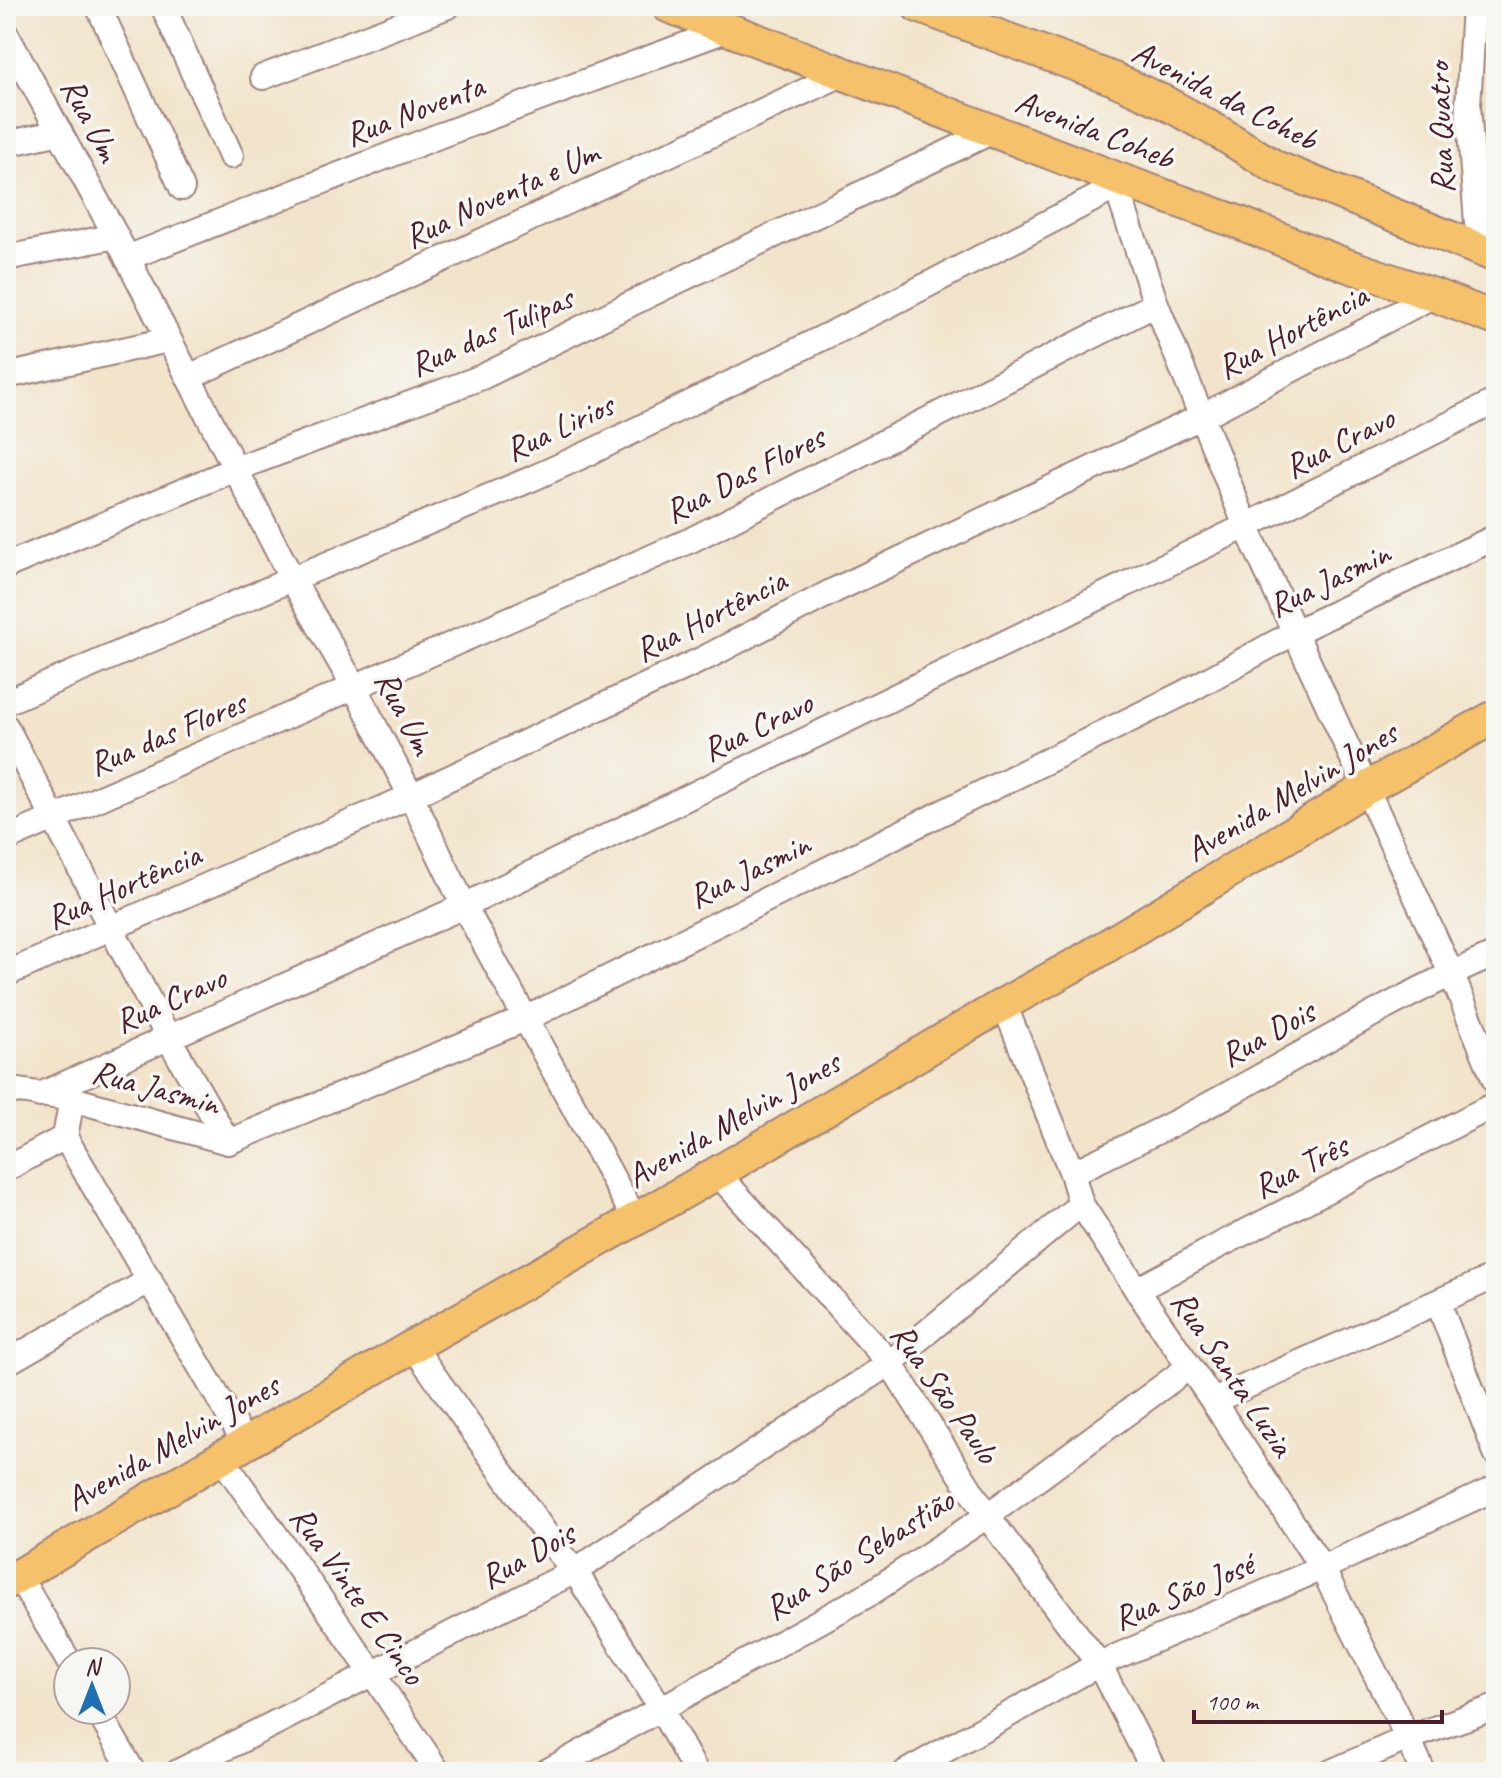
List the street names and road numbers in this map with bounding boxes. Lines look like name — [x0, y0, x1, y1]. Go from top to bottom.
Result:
street label: Avenida da Coheb — [1125, 30, 1327, 161]
street label: Rua Quatro — [1416, 58, 1464, 194]
street label: Rua Noventa — [338, 63, 492, 156]
street label: Rua Um — [51, 70, 132, 171]
street label: Avenida Coheb — [1010, 79, 1182, 180]
street label: Rua Noventa e Um — [397, 129, 608, 258]
street label: Rua Hortência — [1209, 272, 1377, 389]
street label: Rua das Tulipas — [403, 275, 582, 386]
street label: Rua Lirios — [498, 382, 622, 471]
street label: Rua Cravo — [1277, 395, 1403, 488]
street label: Rua Das Flores — [657, 414, 834, 533]
street label: Rua Jasmin — [1261, 530, 1398, 627]
street label: Rua Hortência — [627, 557, 795, 672]
street label: Rua Um — [365, 663, 446, 764]
street label: Rua das Flores — [82, 680, 254, 785]
street label: Rua Cravo — [695, 680, 821, 771]
street label: Avenida Melvin Jones — [1177, 710, 1407, 871]
street label: Rua Jasmin — [681, 821, 818, 918]
street label: Rua Hortência — [39, 832, 209, 939]
street label: Rua Cravo — [108, 955, 234, 1043]
street label: Rua Dois — [1212, 988, 1325, 1076]
street label: Avenida Melvin Jones — [619, 1039, 850, 1197]
street label: Rua Jasmin — [88, 1049, 226, 1125]
street label: Rua Três — [1245, 1122, 1358, 1208]
street label: Rua Santa Luzia — [1162, 1282, 1305, 1466]
street label: Rua São Paulo — [881, 1315, 1010, 1473]
street label: Avenida Melvin Jones — [58, 1362, 289, 1520]
street label: Rua São Sebastião — [756, 1478, 964, 1629]
street label: Rua Vinte E Cinco — [281, 1497, 437, 1694]
street label: Rua Dois — [472, 1510, 585, 1598]
street label: Rua São José — [1106, 1540, 1264, 1640]

